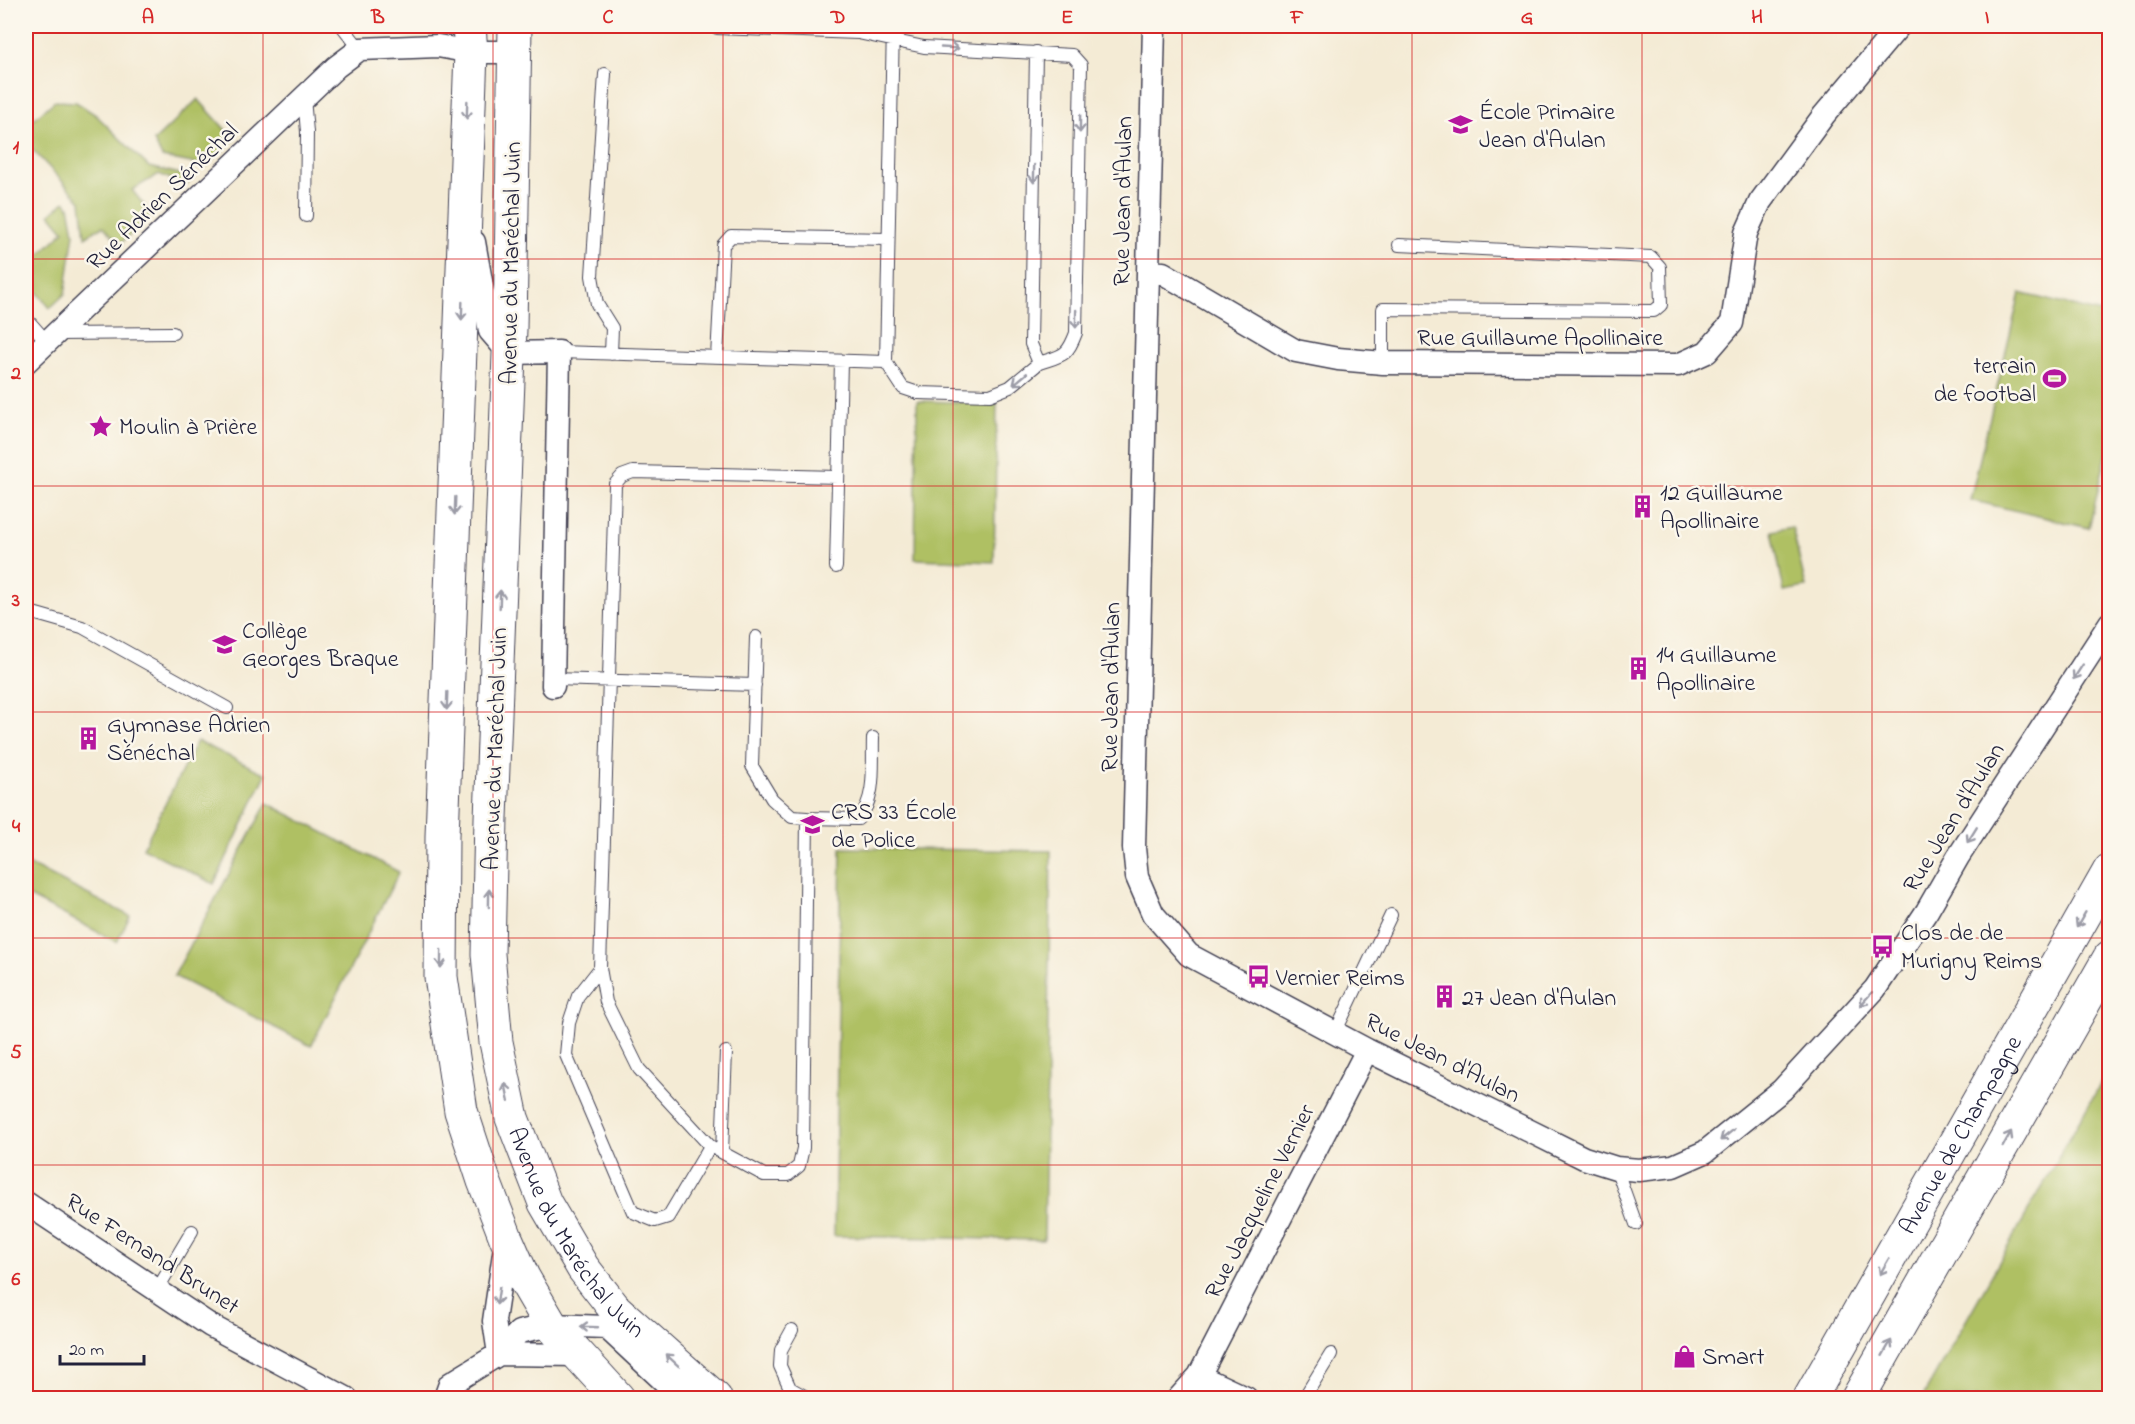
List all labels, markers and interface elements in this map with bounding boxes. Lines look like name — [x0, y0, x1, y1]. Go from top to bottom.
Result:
text: A — [142, 4, 154, 33]
text: B — [370, 4, 385, 33]
text: C — [603, 4, 614, 33]
text: D — [830, 4, 845, 33]
text: E — [1061, 4, 1073, 33]
text: F — [1290, 4, 1304, 33]
text: G — [1521, 4, 1534, 33]
text: H — [1751, 4, 1763, 33]
text: I — [1985, 4, 1990, 33]
one-way arrow — [940, 43, 960, 54]
place label: École Primaire Jean d'Aulan — [1479, 96, 1615, 159]
one-way arrow — [462, 100, 473, 120]
school or university icon: École Primaire Jean d'Aulan — [1448, 112, 1474, 138]
one-way arrow — [1074, 114, 1086, 134]
street label: Rue Adrien Sénéchal — [80, 116, 248, 280]
street label: Rue Jean d'Aulan — [1106, 116, 1143, 286]
text: 1 — [13, 134, 20, 163]
street label: Avenue du Maréchal Juin — [493, 141, 532, 385]
one-way arrow — [1029, 163, 1040, 183]
one-way arrow — [456, 301, 467, 321]
one-way arrow — [1070, 309, 1082, 329]
street label: Rue Guillaume Apollinaire — [1417, 322, 1663, 357]
place label: terrain de footbal — [1933, 350, 2036, 413]
text: 2 — [10, 360, 21, 389]
sports icon: terrain de footbal — [2041, 366, 2067, 392]
one-way arrow — [1013, 372, 1028, 386]
place label: Moulin à Prière — [119, 411, 257, 446]
place icon: Moulin à Prière — [88, 413, 114, 439]
place label: 12 Guillaume Apollinaire — [1660, 477, 1783, 540]
building icon: 12 Guillaume Apollinaire — [1629, 493, 1655, 519]
one-way arrow — [449, 496, 461, 516]
text: 3 — [11, 587, 20, 616]
one-way arrow — [494, 589, 505, 609]
street label: Rue Jean d'Aulan — [1094, 602, 1131, 772]
place label: Collège Georges Braque — [242, 615, 399, 678]
street label: Avenue du Maréchal Juin — [475, 627, 518, 871]
school or university icon: Collège Georges Braque — [211, 631, 237, 657]
place label: 14 Guillaume Apollinaire — [1656, 639, 1777, 702]
building icon: 14 Guillaume Apollinaire — [1625, 655, 1651, 681]
one-way arrow — [2071, 663, 2084, 680]
one-way arrow — [442, 691, 453, 711]
place label: Gymnase Adrien Sénéchal — [107, 709, 270, 772]
building icon: Gymnase Adrien Sénéchal — [76, 725, 102, 751]
street label: Rue Jean d'Aulan — [1895, 737, 2015, 900]
place label: CRS 33 École de Police — [831, 796, 957, 859]
school or university icon: CRS 33 École de Police — [800, 812, 826, 838]
text: 4 — [12, 813, 21, 842]
one-way arrow — [1966, 827, 1978, 843]
one-way arrow — [484, 889, 495, 909]
one-way arrow — [2074, 912, 2086, 929]
place label: Clos de de Murigny Reims — [1901, 917, 2042, 981]
bus stop icon: Clos de de Murigny Reims — [1870, 933, 1896, 959]
one-way arrow — [435, 948, 447, 968]
place label: Vernier Reims — [1275, 962, 1405, 997]
bus stop icon: Vernier Reims — [1245, 964, 1271, 990]
place label: 27 Jean d'Aulan — [1462, 982, 1616, 1017]
building icon: 27 Jean d'Aulan — [1431, 984, 1457, 1010]
one-way arrow — [1859, 991, 1873, 1006]
street label: Rue Jean d'Aulan — [1358, 1005, 1526, 1113]
street label: Avenue de Champagne — [1891, 1030, 2032, 1242]
text: 5 — [10, 1039, 22, 1068]
one-way arrow — [501, 1083, 512, 1102]
street label: Rue Jacqueline Vernier — [1197, 1098, 1326, 1305]
street label: Avenue du Maréchal Juin — [497, 1123, 652, 1348]
one-way arrow — [1719, 1128, 1735, 1141]
one-way arrow — [2002, 1130, 2014, 1147]
street label: Rue Fernand Brunet — [58, 1186, 246, 1325]
one-way arrow — [1878, 1257, 1889, 1275]
text: 6 — [12, 1266, 21, 1295]
one-way arrow — [492, 1286, 503, 1305]
one-way arrow — [579, 1321, 599, 1332]
scale bar — [60, 1328, 144, 1366]
text: 20 m — [69, 1338, 104, 1364]
one-way arrow — [1882, 1340, 1894, 1357]
place label: Smart — [1702, 1341, 1765, 1376]
shop icon: Smart — [1671, 1343, 1697, 1369]
one-way arrow — [665, 1353, 680, 1367]

